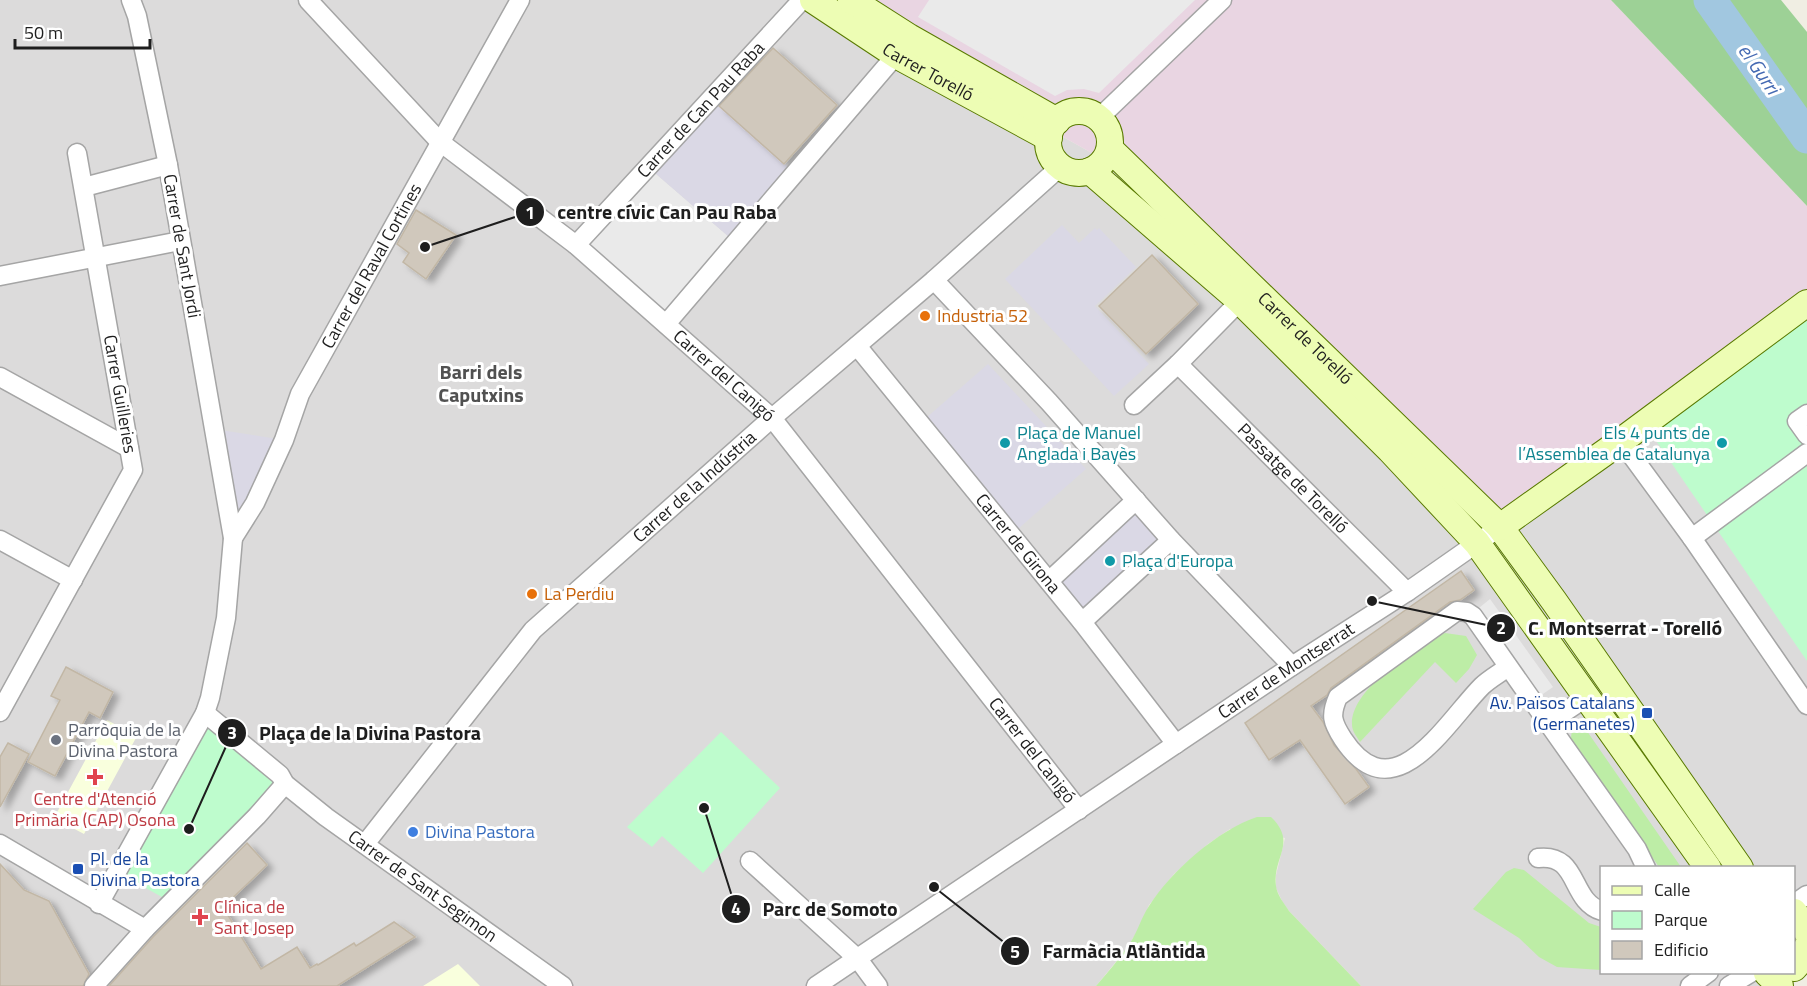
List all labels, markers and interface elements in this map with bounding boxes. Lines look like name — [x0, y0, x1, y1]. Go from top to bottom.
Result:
scale bar — [15, 12, 150, 50]
text: 50 m — [24, 19, 63, 46]
street label: Carrer de Can Pau Raba — [630, 35, 770, 184]
street label: Carrer Torelló — [877, 36, 979, 108]
water label: el Gurri — [1731, 37, 1790, 103]
street label: Carrer de Sant Jordi — [157, 172, 208, 320]
street label: Carrer del Raval Cortines — [314, 178, 428, 353]
callout: centre cívic Can Pau Raba — [515, 193, 789, 231]
text: centre cívic Can Pau Raba — [557, 196, 777, 227]
text: 1 — [525, 199, 535, 226]
street label: Carrer de Torelló — [1252, 285, 1359, 391]
place label: Industria 52 — [937, 302, 1028, 329]
marker: Industria 52 — [918, 309, 932, 323]
street label: Carrer del Canigó — [667, 323, 781, 428]
street label: Carrer Guilleries — [97, 332, 144, 455]
district label: Barri dels Caputxins — [438, 356, 524, 410]
street label: Passatge de Torelló — [1232, 417, 1355, 539]
place label: Plaça de Manuel Anglada i Bayès — [1017, 419, 1141, 467]
place label: Els 4 punts de l’Assemblea de Catalunya — [1518, 419, 1710, 467]
street label: Carrer de la Indústria — [626, 424, 762, 549]
marker: Plaça de Manuel Anglada i Bayès — [998, 436, 1012, 450]
marker: Els 4 punts de l’Assemblea de Catalunya — [1715, 436, 1729, 450]
street label: Carrer de Girona — [969, 487, 1068, 599]
place label: Plaça d'Europa — [1122, 547, 1233, 574]
marker: Plaça d'Europa — [1103, 554, 1117, 568]
place label: La Perdiu — [544, 580, 614, 607]
marker: La Perdiu — [525, 587, 539, 601]
callout: C. Montserrat - Torelló — [1486, 609, 1734, 647]
text: C. Montserrat - Torelló — [1528, 612, 1722, 643]
text: 2 — [1496, 614, 1506, 641]
street label: Carrer de Montserrat — [1212, 615, 1360, 725]
place label: Av. Països Catalans (Germanetes) — [1490, 689, 1635, 737]
street label: Carrer del Canigó — [982, 691, 1083, 809]
marker: Av. Països Catalans (Germanetes) — [1640, 706, 1654, 720]
callout: Plaça de la Divina Pastora — [217, 714, 493, 752]
place label: Parròquia de la Divina Pastora — [68, 716, 181, 764]
text: Plaça de la Divina Pastora — [259, 717, 481, 748]
text: 3 — [227, 719, 237, 746]
marker: Parròquia de la Divina Pastora — [49, 733, 63, 747]
marker: Centre d'Atenció Primària (CAP) Osona — [86, 768, 104, 786]
place label: Centre d'Atenció Primària (CAP) Osona — [15, 785, 175, 833]
place label: Divina Pastora — [425, 818, 535, 845]
street label: Carrer de Sant Segimon — [343, 823, 503, 948]
marker: Divina Pastora — [406, 825, 420, 839]
place label: Pl. de la Divina Pastora — [90, 845, 200, 893]
marker: Pl. de la Divina Pastora — [71, 862, 85, 876]
legend — [1600, 866, 1795, 974]
text: Calle — [1654, 876, 1690, 903]
callout: Parc de Somoto — [721, 890, 910, 928]
place label: Clínica de Sant Josep — [214, 893, 294, 941]
text: Parc de Somoto — [762, 893, 898, 924]
text: 4 — [731, 895, 741, 922]
text: Parque — [1654, 906, 1708, 933]
marker: Clínica de Sant Josep — [191, 908, 209, 926]
callout: Farmàcia Atlàntida — [1000, 932, 1217, 970]
text: Farmàcia Atlàntida — [1042, 935, 1206, 966]
text: Edificio — [1654, 936, 1708, 963]
text: 5 — [1010, 938, 1020, 965]

